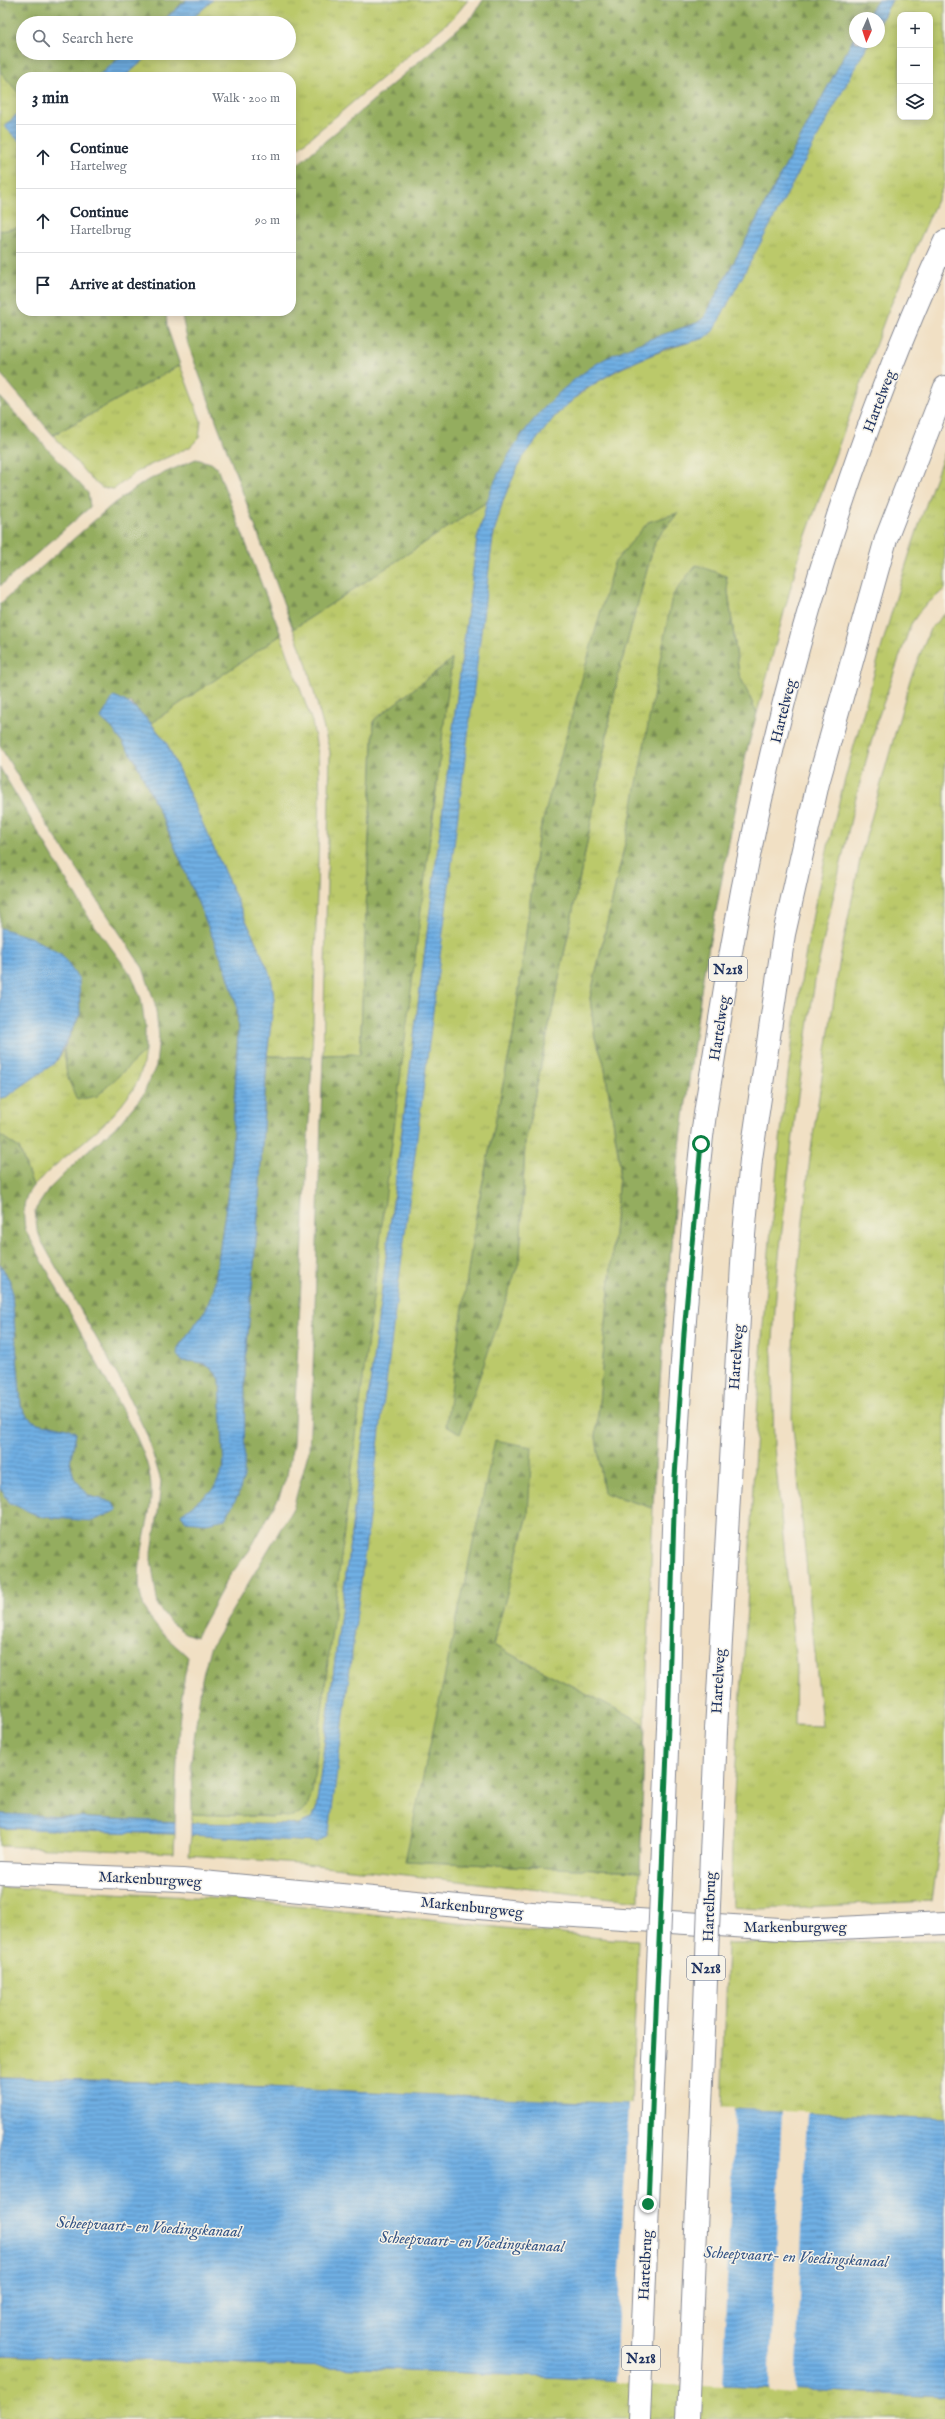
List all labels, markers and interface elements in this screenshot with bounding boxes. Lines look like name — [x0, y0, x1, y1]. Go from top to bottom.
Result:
north arrow — [849, 12, 885, 48]
map controls — [897, 12, 933, 120]
button: + — [897, 12, 933, 48]
search box — [16, 16, 296, 60]
icon: search — [30, 27, 52, 49]
text: Search here — [62, 29, 133, 48]
button: − — [897, 48, 933, 84]
button: layers — [897, 84, 933, 120]
text: 3 min — [32, 88, 69, 109]
text: Walk · 200 m — [212, 90, 280, 107]
text: Continue — [70, 139, 128, 158]
icon: ahead — [32, 146, 54, 168]
text: 110 m — [251, 148, 280, 165]
text: Hartelweg — [70, 158, 127, 175]
text: Continue — [70, 203, 128, 222]
icon: ahead — [32, 210, 54, 232]
text: 90 m — [255, 212, 280, 229]
text: Hartelbrug — [70, 222, 131, 239]
icon: arrive — [32, 274, 54, 296]
text: Arrive at destination — [70, 275, 196, 294]
street label: Hartelweg — [859, 366, 900, 435]
street label: Hartelweg — [766, 676, 801, 745]
road number: N218 — [709, 957, 747, 981]
street label: Hartelweg — [705, 993, 734, 1062]
route start — [692, 1135, 710, 1153]
street label: Hartelweg — [725, 1323, 748, 1390]
street label: Hartelweg — [707, 1647, 730, 1714]
street label: Markenburgweg — [98, 1867, 203, 1892]
street label: Hartelbrug — [699, 1871, 720, 1943]
street label: Markenburgweg — [420, 1893, 525, 1922]
street label: Markenburgweg — [743, 1918, 847, 1937]
road number: N218 — [687, 1956, 725, 1980]
route end — [639, 2195, 657, 2213]
water label: Scheepvaart- en Voedingskanaal — [56, 2213, 243, 2243]
water label: Scheepvaart- en Voedingskanaal — [379, 2228, 566, 2258]
street label: Hartelbrug — [634, 2229, 657, 2301]
water label: Scheepvaart- en Voedingskanaal — [703, 2243, 890, 2273]
road number: N218 — [622, 2346, 660, 2370]

